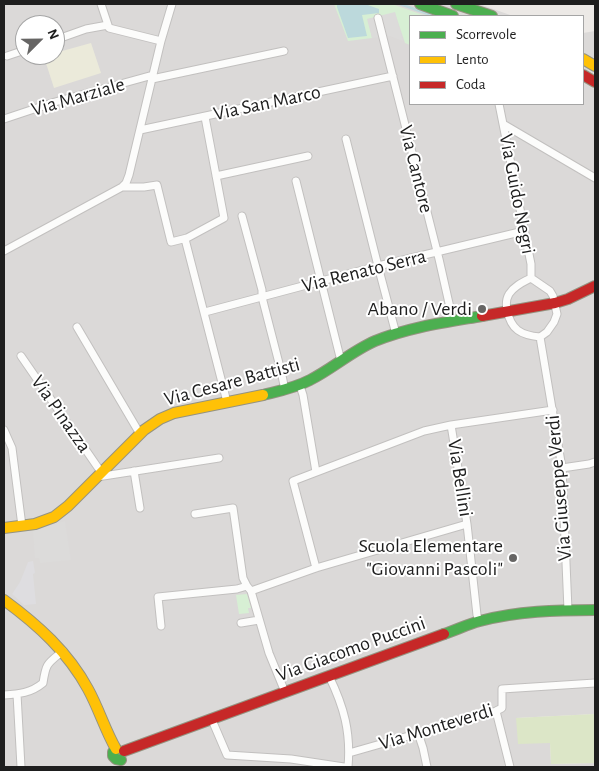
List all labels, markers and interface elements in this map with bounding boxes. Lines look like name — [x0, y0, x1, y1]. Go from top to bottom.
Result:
north arrow — [15, 15, 65, 65]
legend — [409, 15, 584, 105]
text: N — [45, 27, 61, 42]
text: Scorrevole — [456, 27, 516, 42]
text: Lento — [456, 52, 489, 67]
street label: Via Marziale — [28, 72, 128, 122]
text: Coda — [456, 77, 486, 92]
street label: Via San Marco — [211, 80, 323, 126]
street label: Via Cantore — [393, 123, 439, 215]
street label: Via Guido Negri — [494, 132, 540, 256]
street label: Via Renato Serra — [299, 244, 429, 298]
place label: Abano / Verdi — [367, 297, 472, 321]
marker: Abano / Verdi — [476, 303, 488, 315]
street label: Via Cesare Battisti — [162, 352, 302, 412]
street label: Via Pinazza — [26, 371, 96, 457]
street label: Via Giuseppe Verdi — [541, 414, 577, 562]
street label: Via Bellini — [442, 437, 478, 519]
place label: Scuola Elementare "Giovanni Pascoli" — [358, 534, 503, 581]
marker: Scuola Elementare "Giovanni Pascoli" — [507, 552, 519, 564]
street label: Via Giacomo Puccini — [273, 611, 429, 687]
street label: Via Monteverdi — [376, 698, 496, 756]

